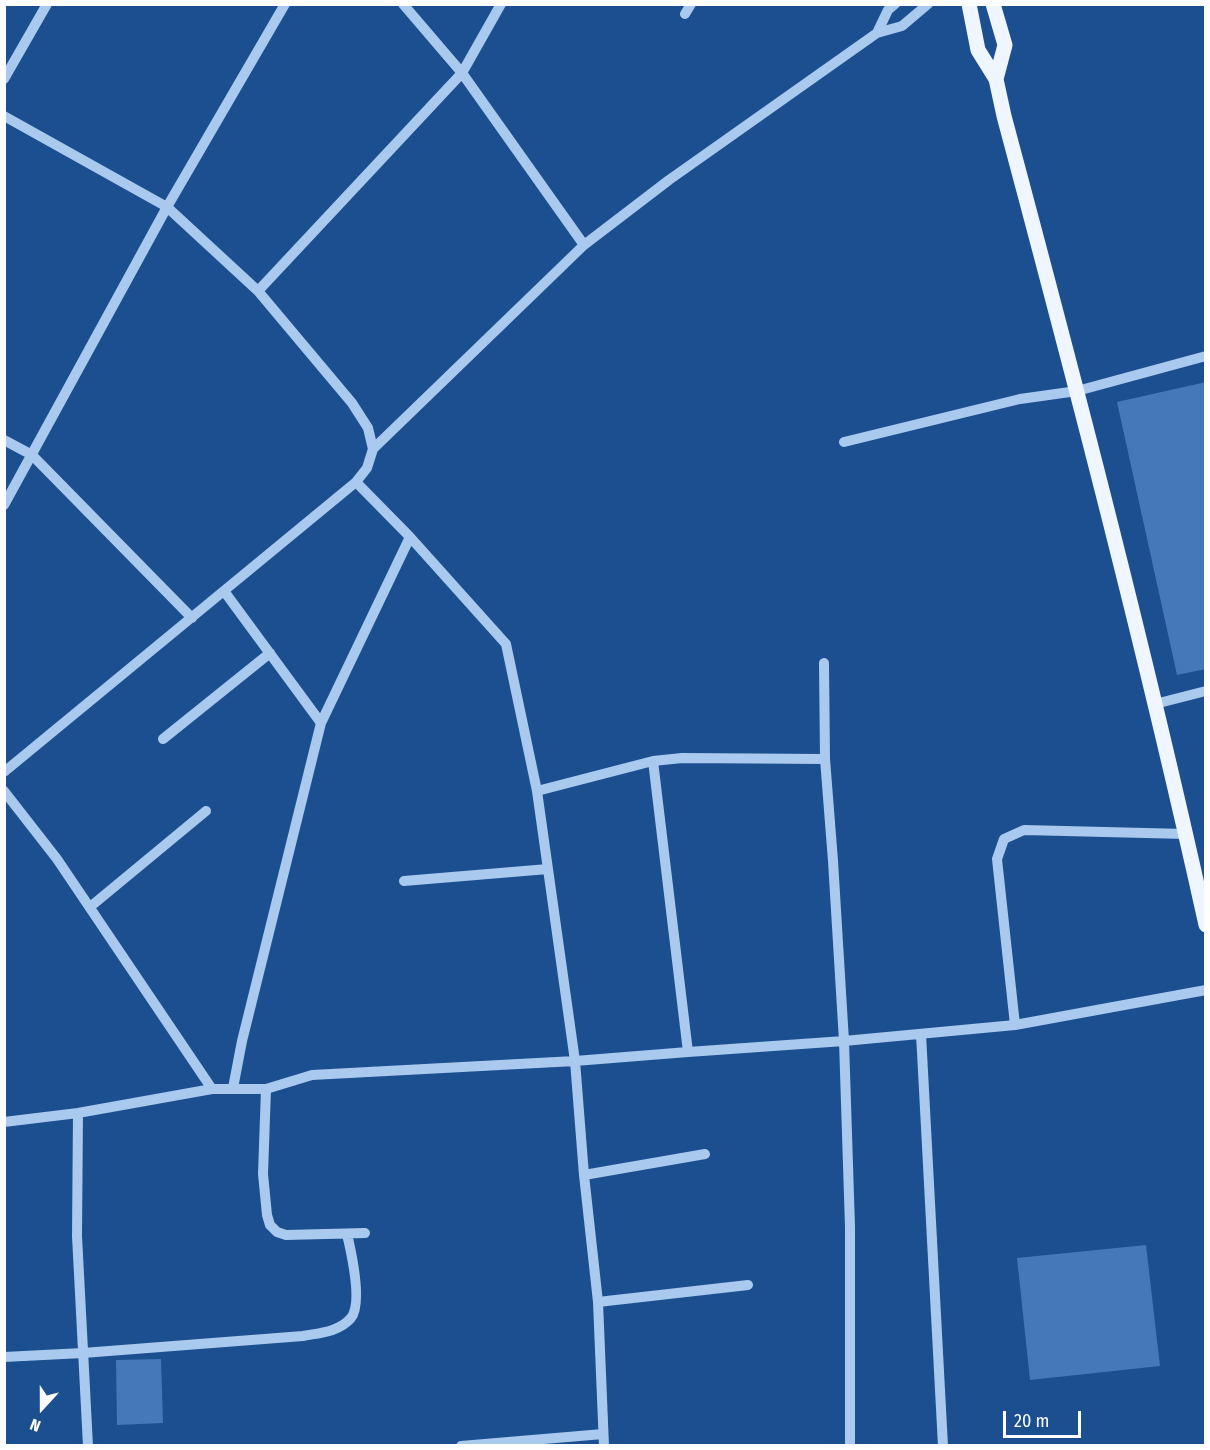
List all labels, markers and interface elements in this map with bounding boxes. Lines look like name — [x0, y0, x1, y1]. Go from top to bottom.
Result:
north arrow — [12, 1378, 72, 1438]
scale bar — [1006, 1399, 1084, 1437]
text: 20 m — [1014, 1410, 1049, 1432]
text: N — [27, 1415, 43, 1436]

